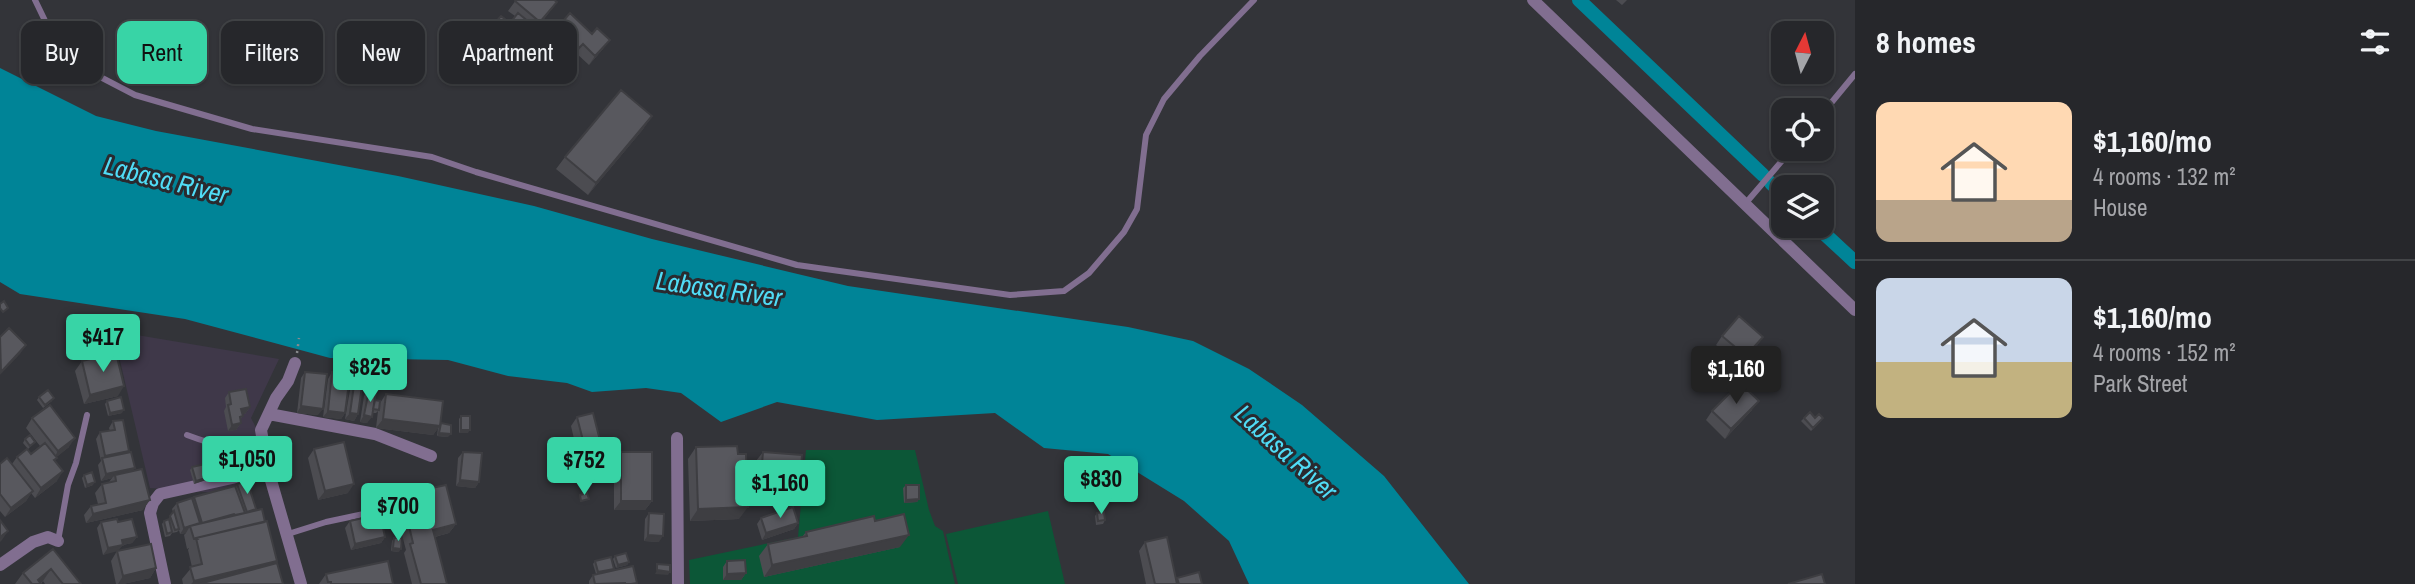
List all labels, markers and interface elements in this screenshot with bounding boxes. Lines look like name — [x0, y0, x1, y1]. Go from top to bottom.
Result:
chip: Buy — [21, 21, 103, 84]
chip: Rent — [117, 21, 207, 84]
chip: Filters — [221, 21, 323, 84]
chip: New — [337, 21, 425, 84]
chip: Apartment — [439, 21, 577, 84]
north arrow — [1771, 21, 1834, 84]
map controls — [1771, 21, 1834, 238]
text: 8 homes — [1876, 22, 1976, 62]
icon: filters — [2356, 23, 2394, 61]
button: locate — [1771, 98, 1834, 161]
text: $1,160/mo — [2093, 121, 2212, 161]
icon: home — [1932, 130, 2016, 214]
water label: Labasa River — [100, 147, 233, 212]
text: 4 rooms · 132 m² — [2093, 161, 2236, 192]
button: layers — [1771, 175, 1834, 238]
text: House — [2093, 192, 2148, 223]
water label: Labasa River — [654, 262, 785, 315]
text: $1,160/mo — [2093, 297, 2212, 337]
icon: home — [1932, 306, 2016, 390]
pin: $417 — [62, 314, 144, 374]
text: $417 — [82, 321, 124, 352]
text: 4 rooms · 152 m² — [2093, 337, 2236, 368]
pin: $825 — [329, 344, 411, 404]
pin: $1,160 — [1679, 346, 1793, 406]
text: $825 — [349, 351, 391, 382]
text: $1,160 — [1707, 353, 1765, 384]
text: Park Street — [2093, 368, 2187, 399]
water label: Labasa River — [1228, 396, 1346, 508]
pin: $1,050 — [190, 436, 304, 496]
pin: $752 — [543, 438, 625, 497]
text: $1,050 — [218, 443, 276, 474]
text: $752 — [563, 444, 605, 475]
pin: $830 — [1060, 456, 1142, 516]
pin: $1,160 — [723, 461, 837, 520]
text: $830 — [1080, 463, 1122, 494]
text: $1,160 — [751, 467, 809, 498]
pin: $700 — [357, 484, 439, 543]
text: $700 — [377, 490, 419, 521]

